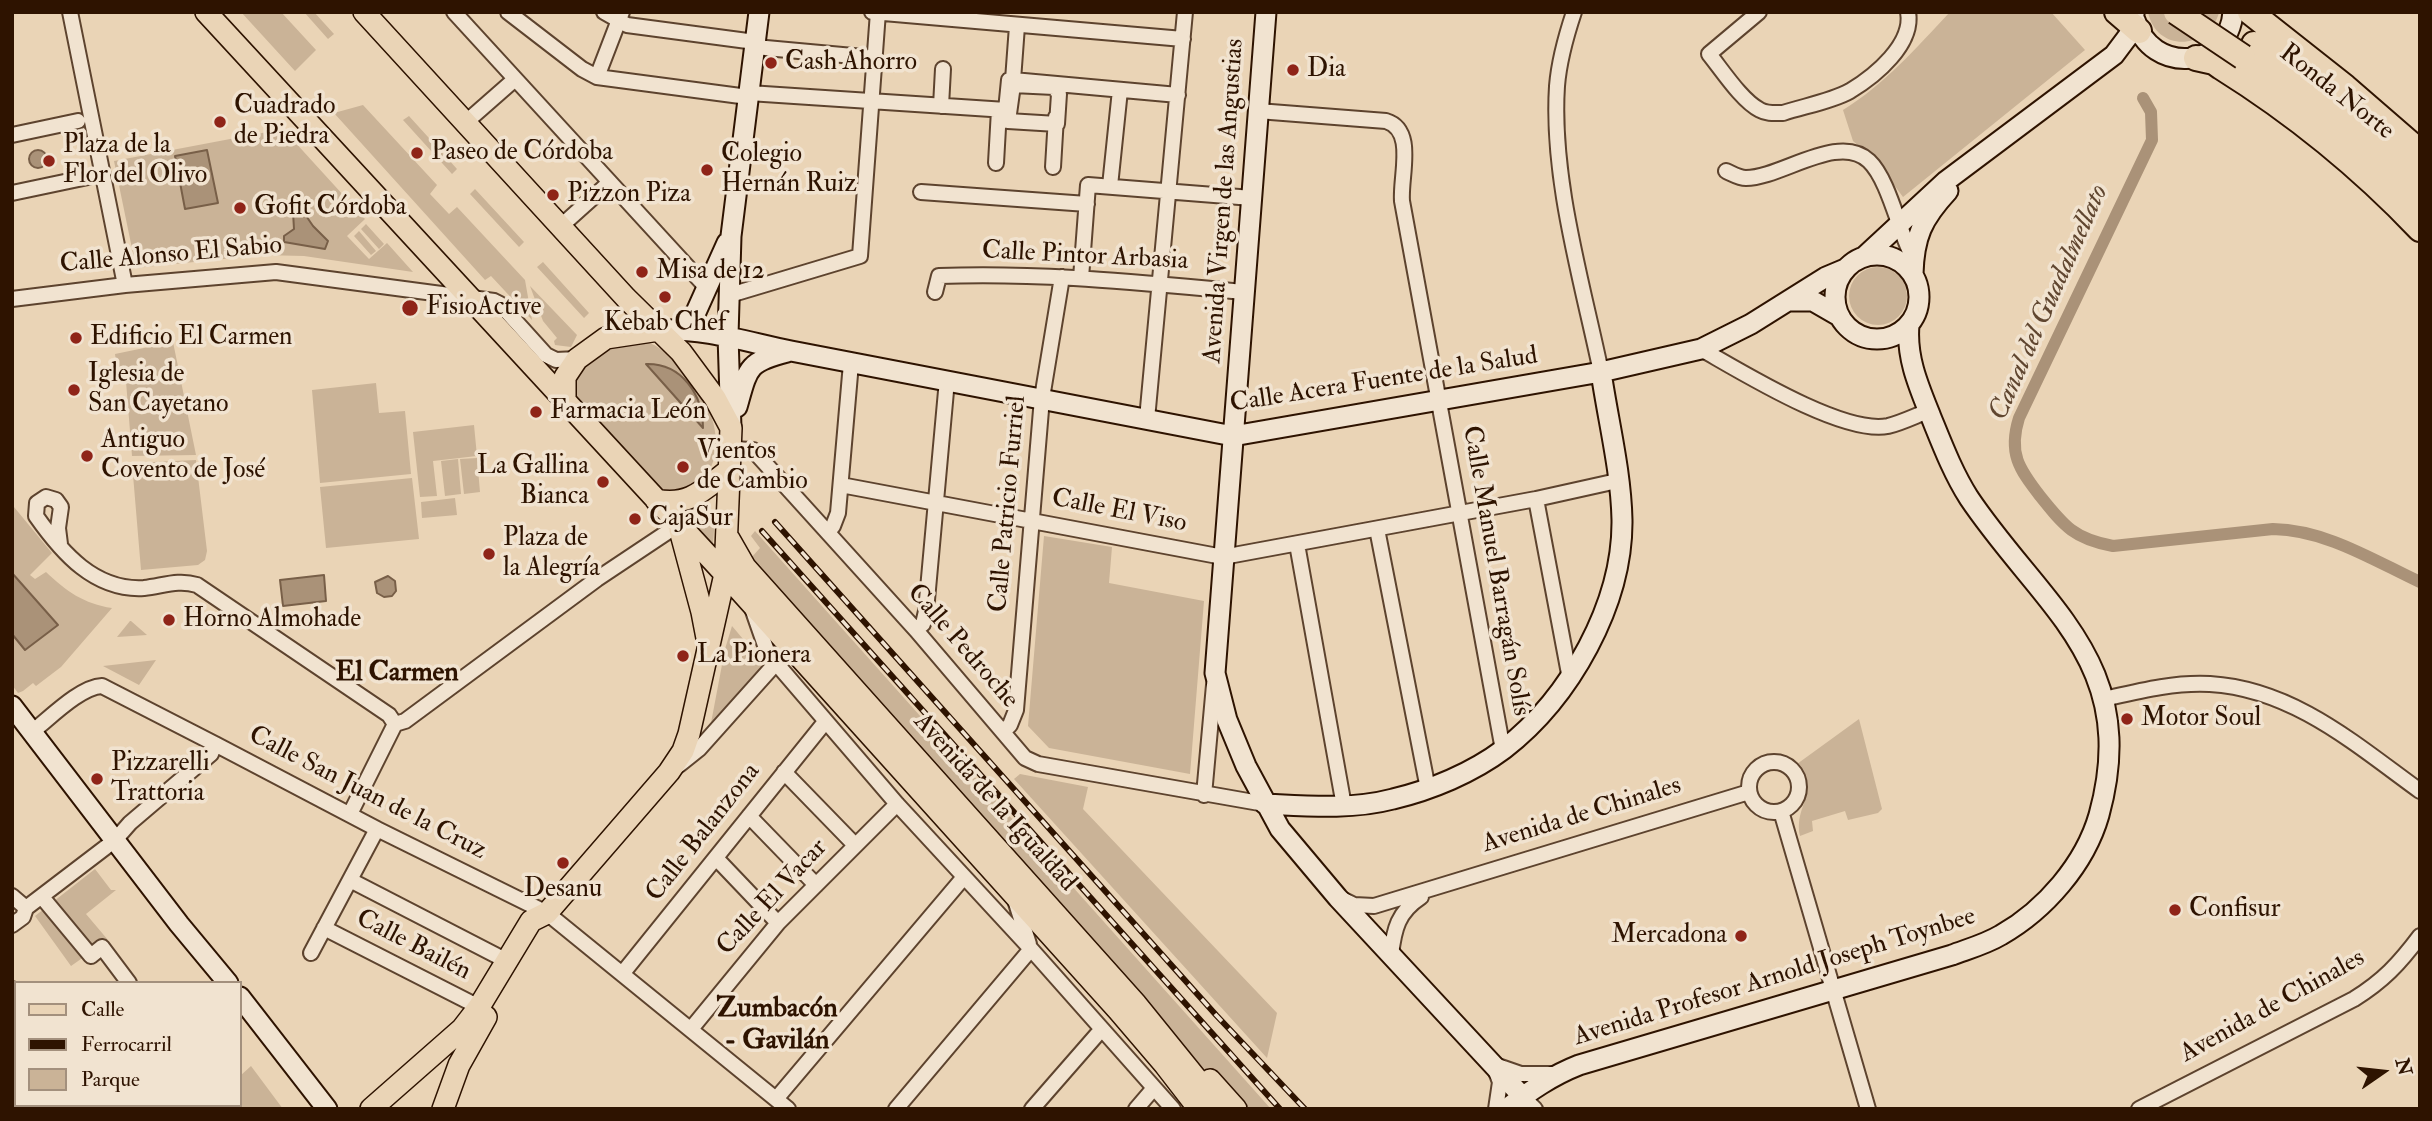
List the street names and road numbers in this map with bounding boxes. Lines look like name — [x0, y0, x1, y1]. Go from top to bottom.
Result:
street label: Avenida Virgen de las Angustias — [1198, 38, 1252, 364]
street label: Ronda Norte — [2272, 38, 2400, 148]
street label: Calle Alonso El Sabio — [59, 231, 283, 281]
street label: Calle Pintor Arbasia — [981, 236, 1189, 278]
street label: Calle Acera Fuente de la Salud — [1228, 341, 1540, 421]
street label: Calle Patricio Furriel — [984, 394, 1034, 614]
street label: Calle Manuel Barragán Solís — [1454, 424, 1536, 718]
street label: Calle El Viso — [1049, 484, 1189, 540]
street label: Calle Pedroche — [900, 578, 1024, 716]
street label: Avenida de la Igualdad — [906, 707, 1082, 899]
street label: Calle San Juan de la Cruz — [243, 720, 491, 868]
street label: Calle Balanzona — [640, 758, 768, 908]
street label: Avenida de Chinales — [1479, 771, 1685, 861]
street label: Calle El Vacar — [711, 833, 835, 963]
street label: Avenida Profesor Arnold Joseph Toynbee — [1570, 902, 1980, 1054]
street label: Calle Bailén — [350, 904, 476, 988]
street label: Avenida de Chinales — [2175, 943, 2371, 1071]

